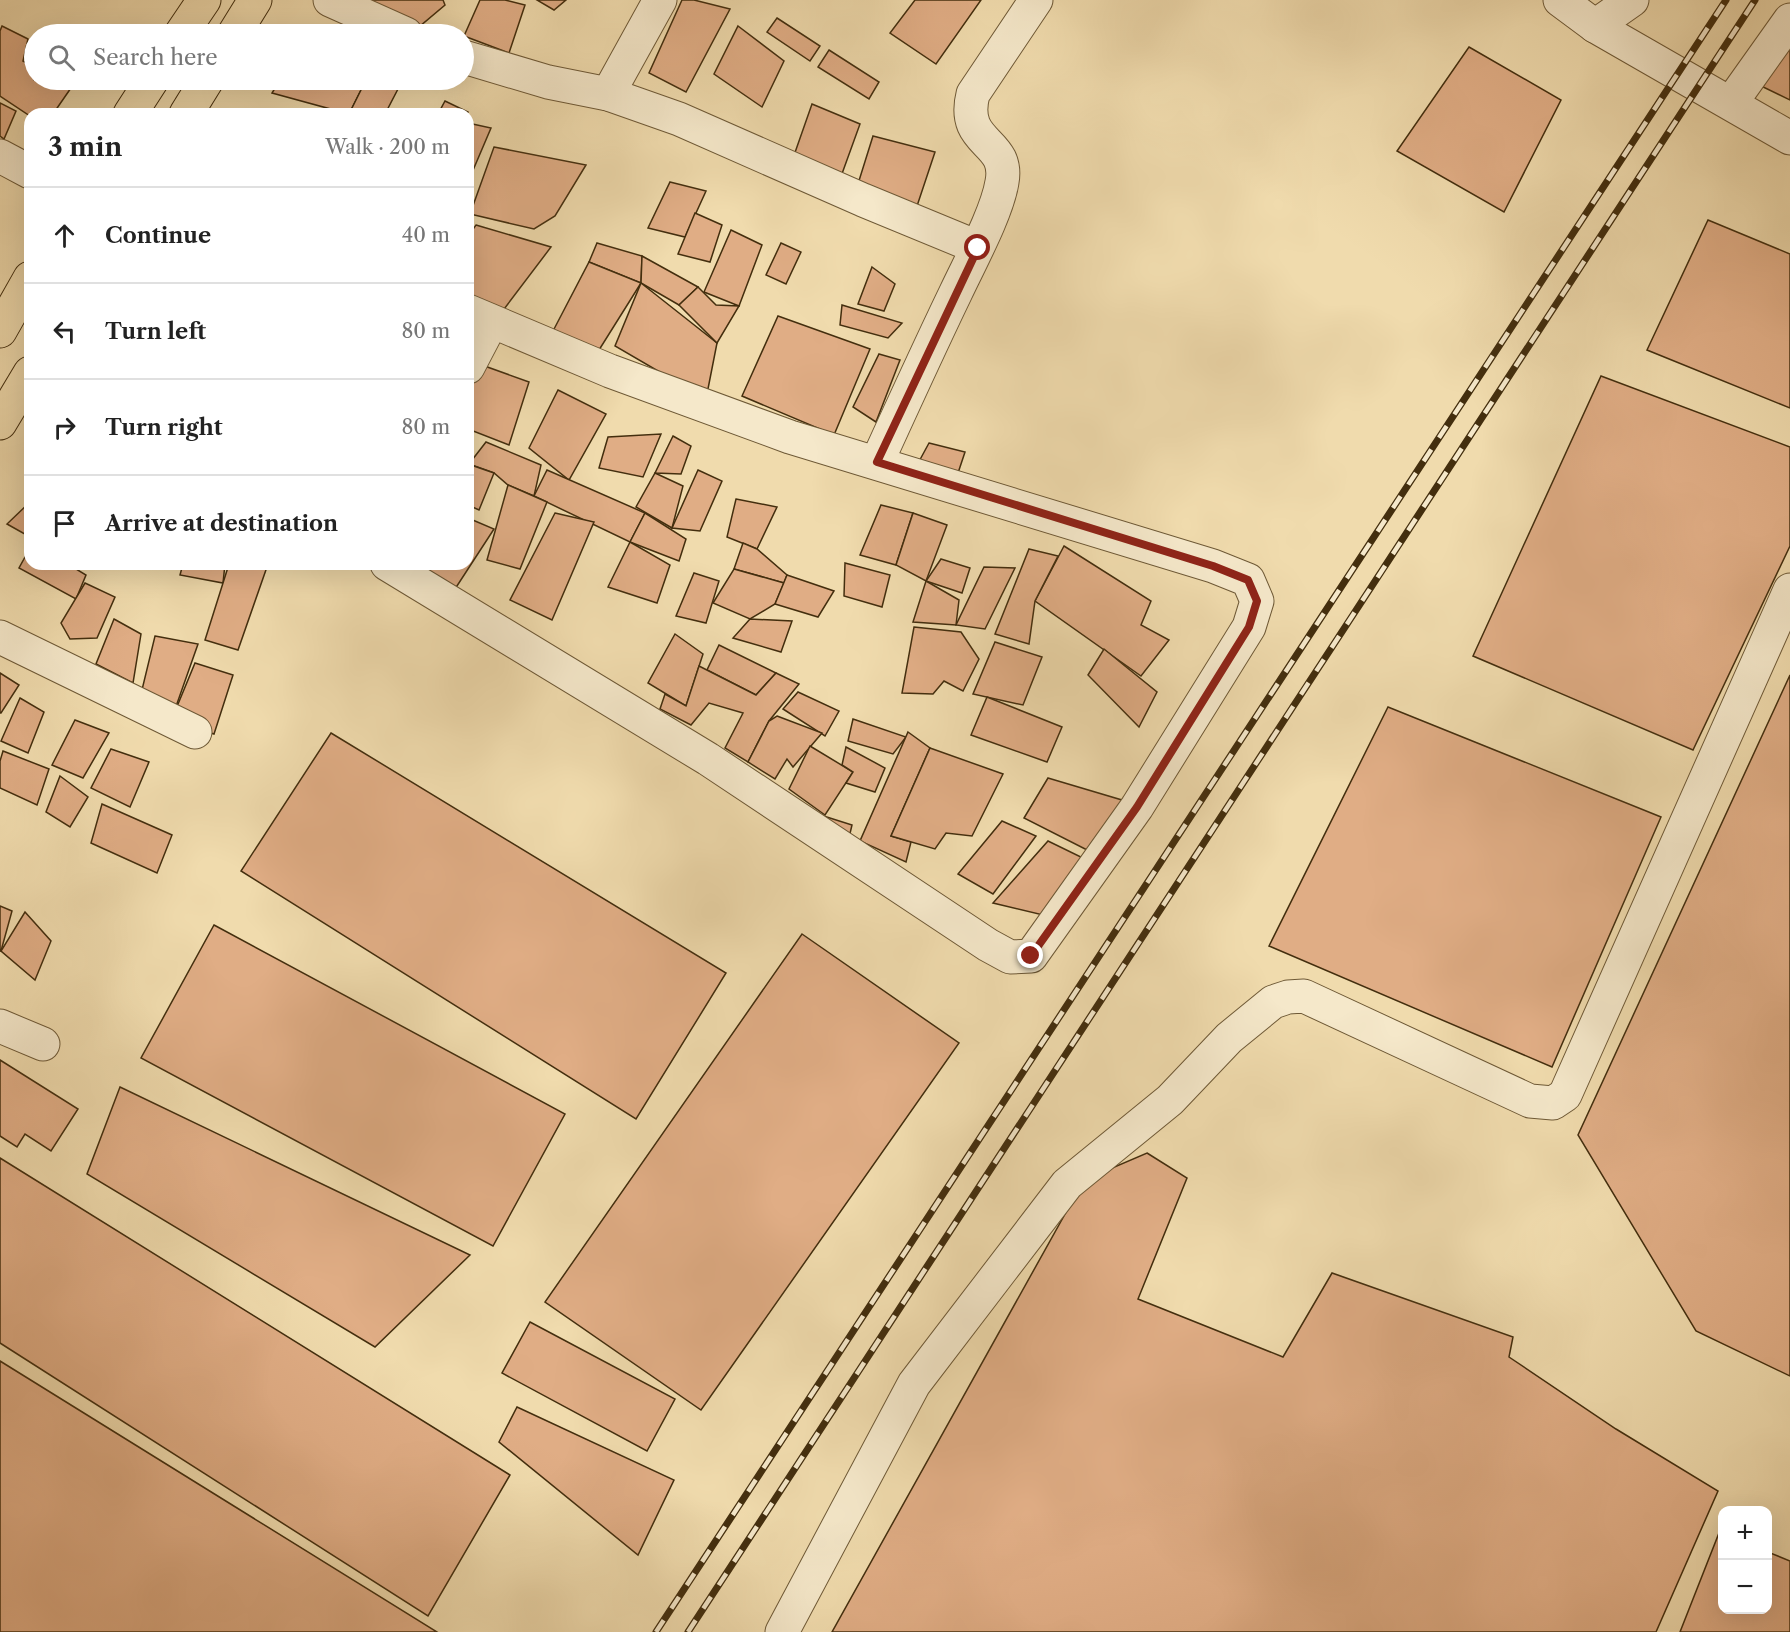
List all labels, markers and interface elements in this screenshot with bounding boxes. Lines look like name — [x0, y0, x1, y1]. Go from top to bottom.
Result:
search box — [24, 24, 474, 90]
icon: search — [45, 41, 78, 74]
text: Search here — [93, 44, 218, 71]
text: 3 min — [48, 131, 122, 163]
text: Walk · 200 m — [325, 135, 450, 159]
icon: ahead — [48, 219, 81, 252]
text: Continue — [105, 222, 211, 249]
text: 40 m — [402, 223, 450, 247]
route start — [964, 234, 990, 260]
icon: left — [48, 315, 81, 348]
text: Turn left — [105, 318, 206, 345]
text: 80 m — [402, 319, 450, 343]
icon: right — [48, 411, 81, 444]
text: Turn right — [105, 414, 223, 441]
text: 80 m — [402, 415, 450, 439]
icon: arrive — [48, 507, 81, 540]
text: Arrive at destination — [105, 510, 338, 537]
route end — [1017, 942, 1043, 968]
map controls — [1718, 1506, 1772, 1614]
button: + — [1718, 1506, 1772, 1560]
button: − — [1718, 1560, 1772, 1614]

